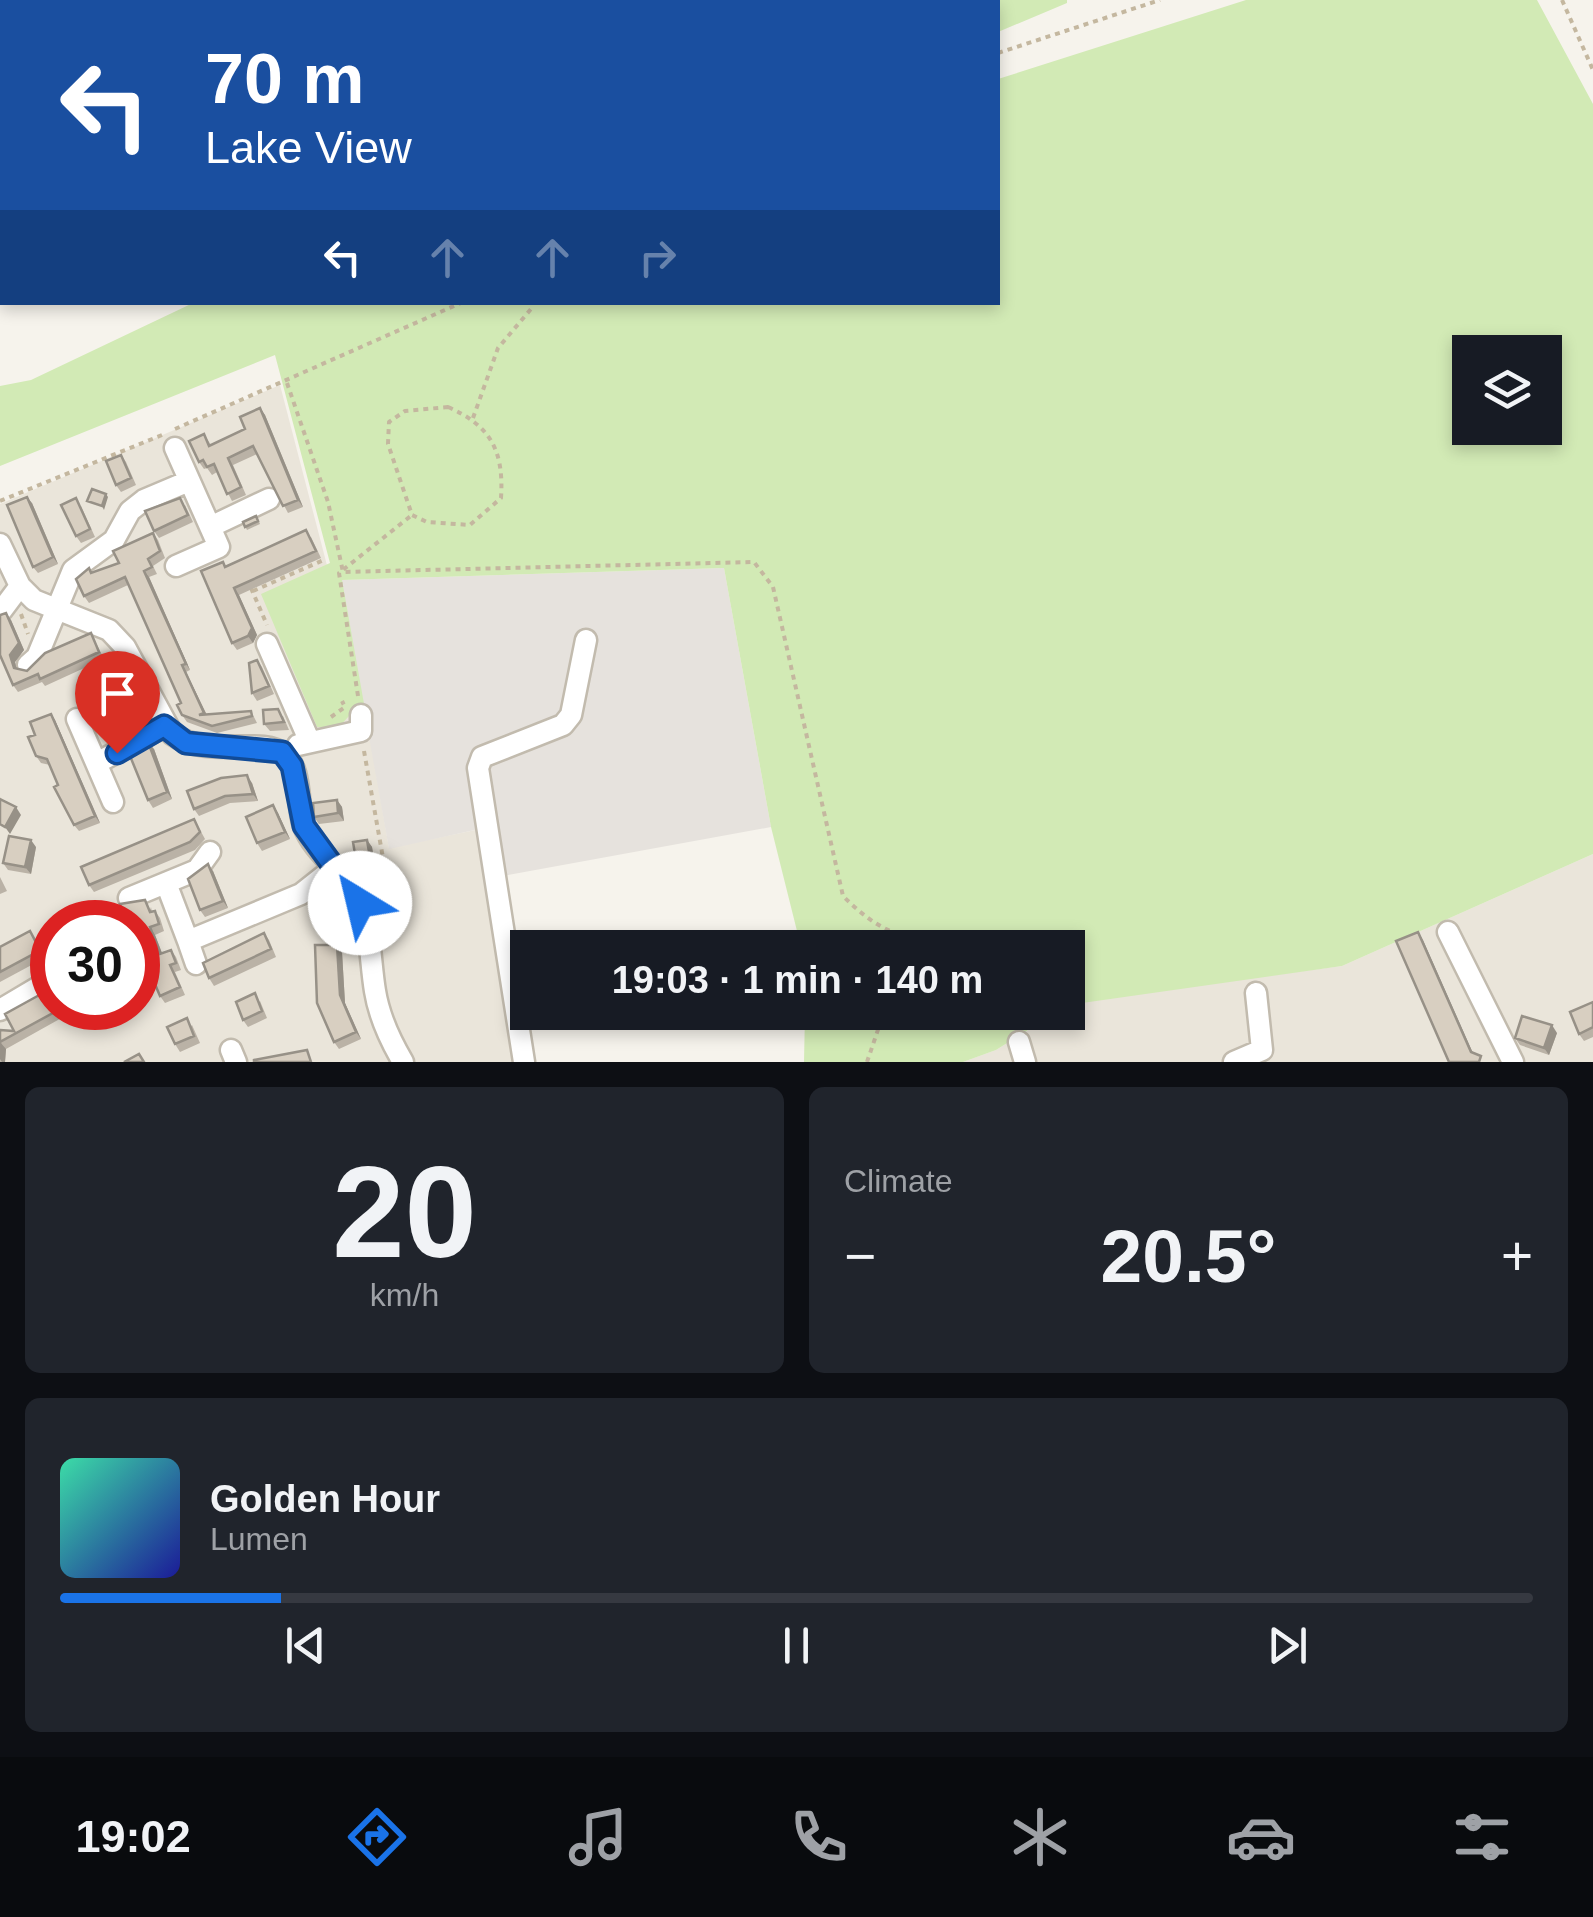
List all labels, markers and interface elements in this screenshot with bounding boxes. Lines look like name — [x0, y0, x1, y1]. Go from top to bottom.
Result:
icon: left — [40, 40, 170, 170]
text: 70 m — [205, 40, 365, 118]
text: Lake View — [205, 122, 412, 173]
icon: left — [315, 230, 370, 285]
icon: ahead — [420, 230, 475, 285]
icon: ahead — [525, 230, 580, 285]
icon: right — [630, 230, 685, 285]
map controls — [1452, 335, 1562, 445]
button: layers — [1452, 335, 1562, 445]
pin — [75, 651, 160, 754]
icon: arrive — [90, 666, 145, 721]
position arrow — [308, 851, 412, 955]
speed limit sign: 30 — [30, 900, 160, 1030]
text: 19:03 · 1 min · 140 m — [612, 959, 983, 1001]
text: 20 — [332, 1139, 477, 1285]
text: Climate — [844, 1163, 952, 1199]
text: 20.5° — [1101, 1214, 1276, 1298]
text: − — [844, 1225, 876, 1287]
text: + — [1501, 1225, 1533, 1287]
text: km/h — [370, 1277, 439, 1313]
text: Golden Hour — [210, 1478, 440, 1520]
text: Lumen — [210, 1521, 308, 1557]
icon: previous — [278, 1618, 333, 1673]
icon: pause — [769, 1618, 824, 1673]
icon: next — [1260, 1618, 1315, 1673]
icon: directions — [342, 1802, 412, 1872]
icon: music — [563, 1802, 633, 1872]
icon: phone — [784, 1802, 854, 1872]
icon: climate — [1005, 1802, 1075, 1872]
icon: car — [1226, 1802, 1296, 1872]
icon: filters — [1447, 1802, 1517, 1872]
text: 19:02 — [76, 1811, 191, 1862]

